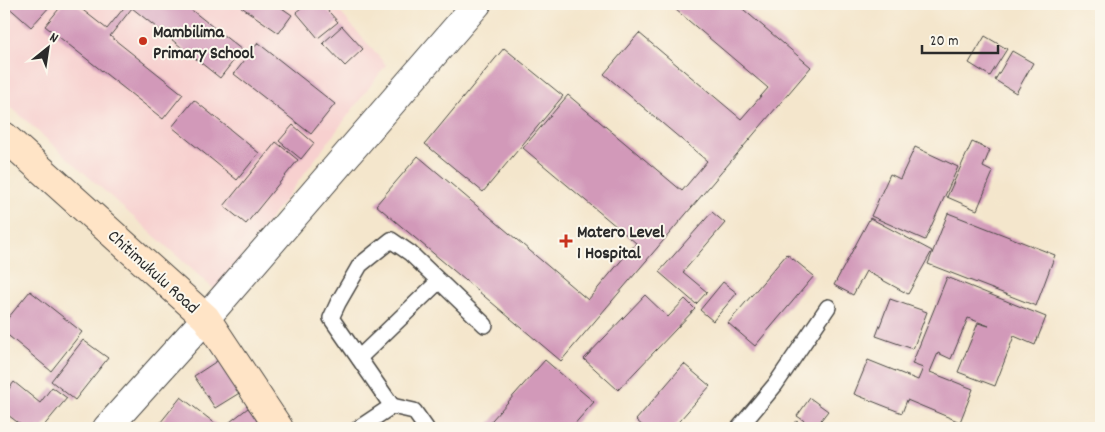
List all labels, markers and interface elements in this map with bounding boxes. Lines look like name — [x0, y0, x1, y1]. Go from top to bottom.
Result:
place label: Mambilima Primary School — [153, 21, 254, 67]
north arrow — [22, 22, 72, 72]
scale bar — [922, 22, 999, 54]
text: N — [46, 28, 62, 49]
text: 20 m — [930, 31, 958, 53]
marker: Mambilima Primary School — [137, 35, 149, 47]
place label: Matero Level 1 Hospital — [577, 221, 665, 267]
street label: Chitimukulu Road — [101, 225, 204, 321]
marker: Matero Level 1 Hospital — [559, 234, 573, 248]

